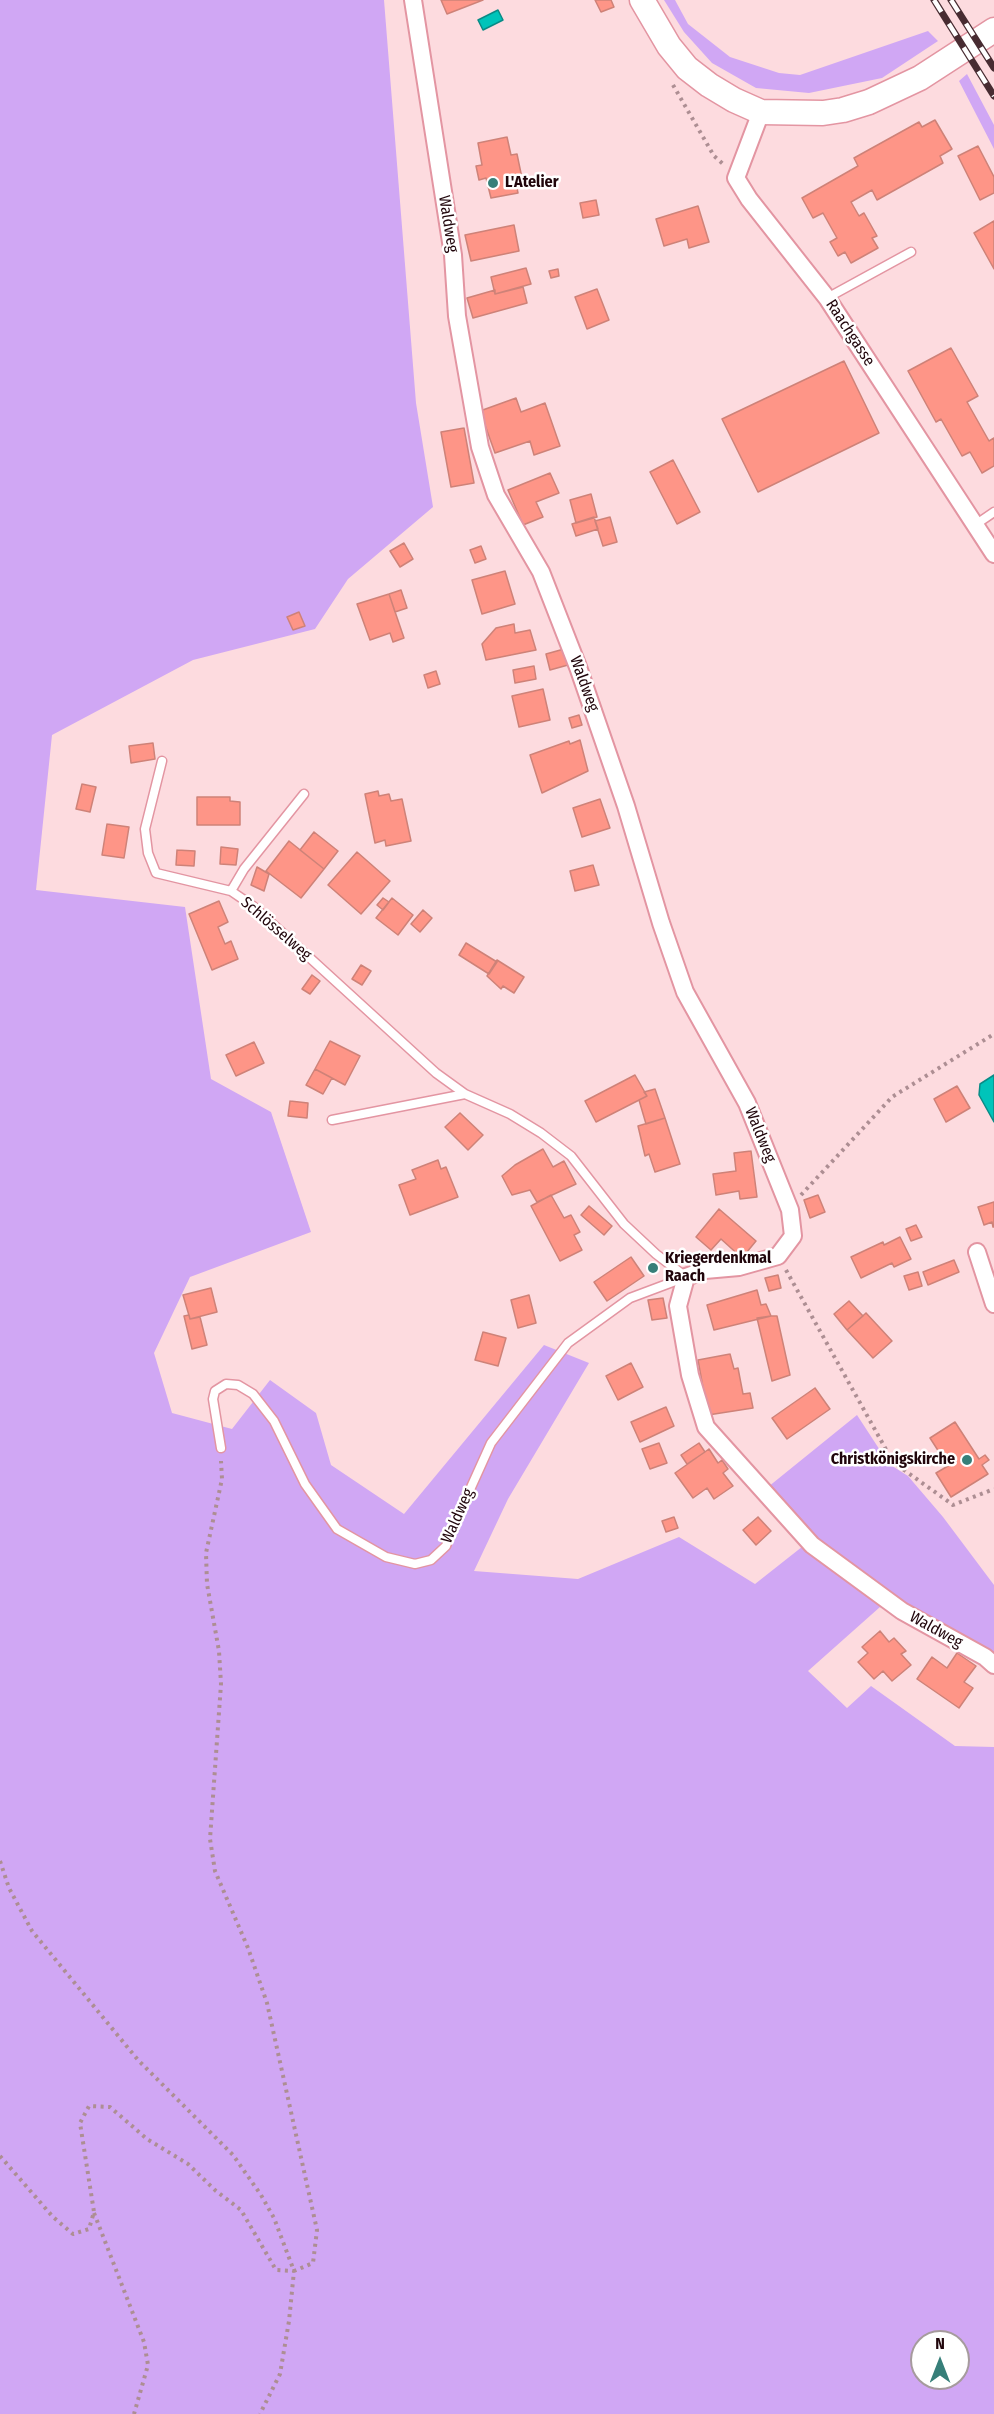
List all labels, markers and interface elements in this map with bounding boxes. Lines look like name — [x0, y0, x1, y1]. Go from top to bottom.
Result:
place label: L'Atelier — [505, 173, 559, 193]
marker: L'Atelier — [486, 176, 500, 190]
street label: Waldweg — [434, 194, 462, 254]
street label: Raachgasse — [821, 296, 879, 370]
street label: Waldweg — [565, 654, 603, 714]
street label: Schlösselweg — [237, 893, 315, 965]
street label: Waldweg — [740, 1105, 780, 1165]
place label: Kriegerdenkmal Raach — [665, 1249, 771, 1287]
marker: Kriegerdenkmal Raach — [646, 1261, 660, 1275]
place label: Christkönigskirche — [831, 1450, 955, 1470]
marker: Christkönigskirche — [960, 1453, 974, 1467]
street label: Waldweg — [437, 1486, 479, 1546]
street label: Waldweg — [906, 1608, 966, 1652]
north arrow — [910, 2330, 970, 2390]
text: N — [935, 2334, 945, 2353]

